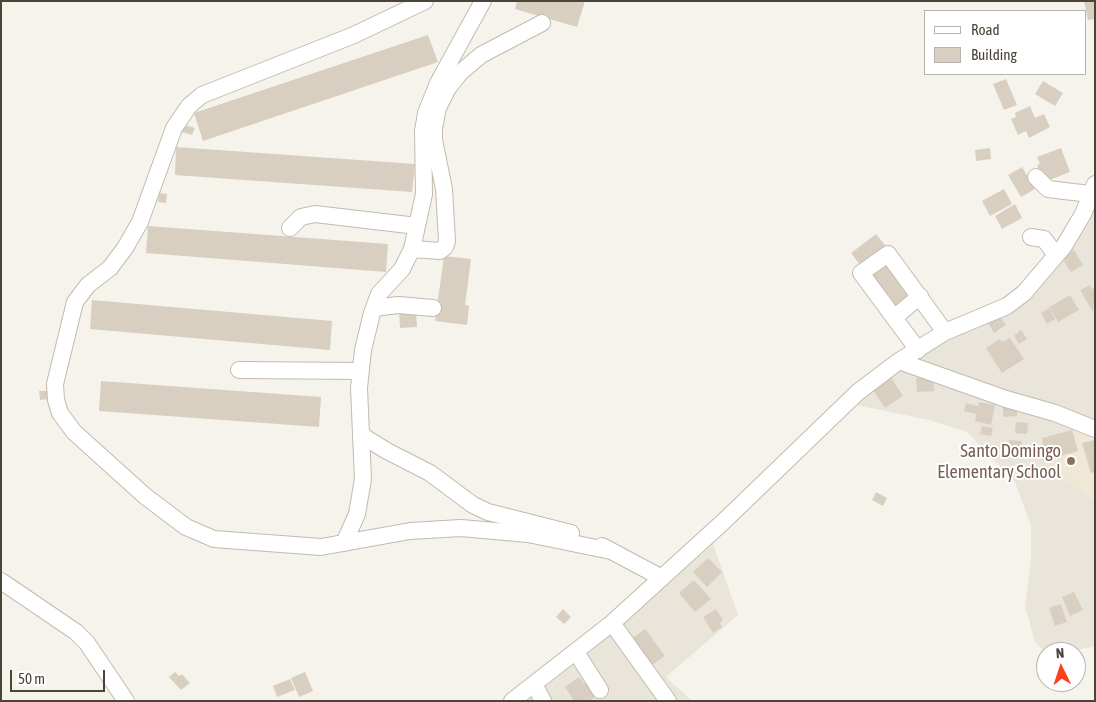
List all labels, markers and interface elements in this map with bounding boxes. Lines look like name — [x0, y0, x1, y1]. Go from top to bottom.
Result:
legend — [924, 10, 1086, 75]
text: Road — [971, 21, 1000, 38]
text: Building — [971, 46, 1017, 63]
place label: Santo Domingo Elementary School — [937, 440, 1061, 482]
marker: Santo Domingo Elementary School — [1065, 455, 1077, 467]
north arrow — [1036, 642, 1086, 692]
text: N — [1055, 645, 1065, 661]
scale bar — [12, 660, 108, 692]
text: 50 m — [18, 670, 45, 687]

